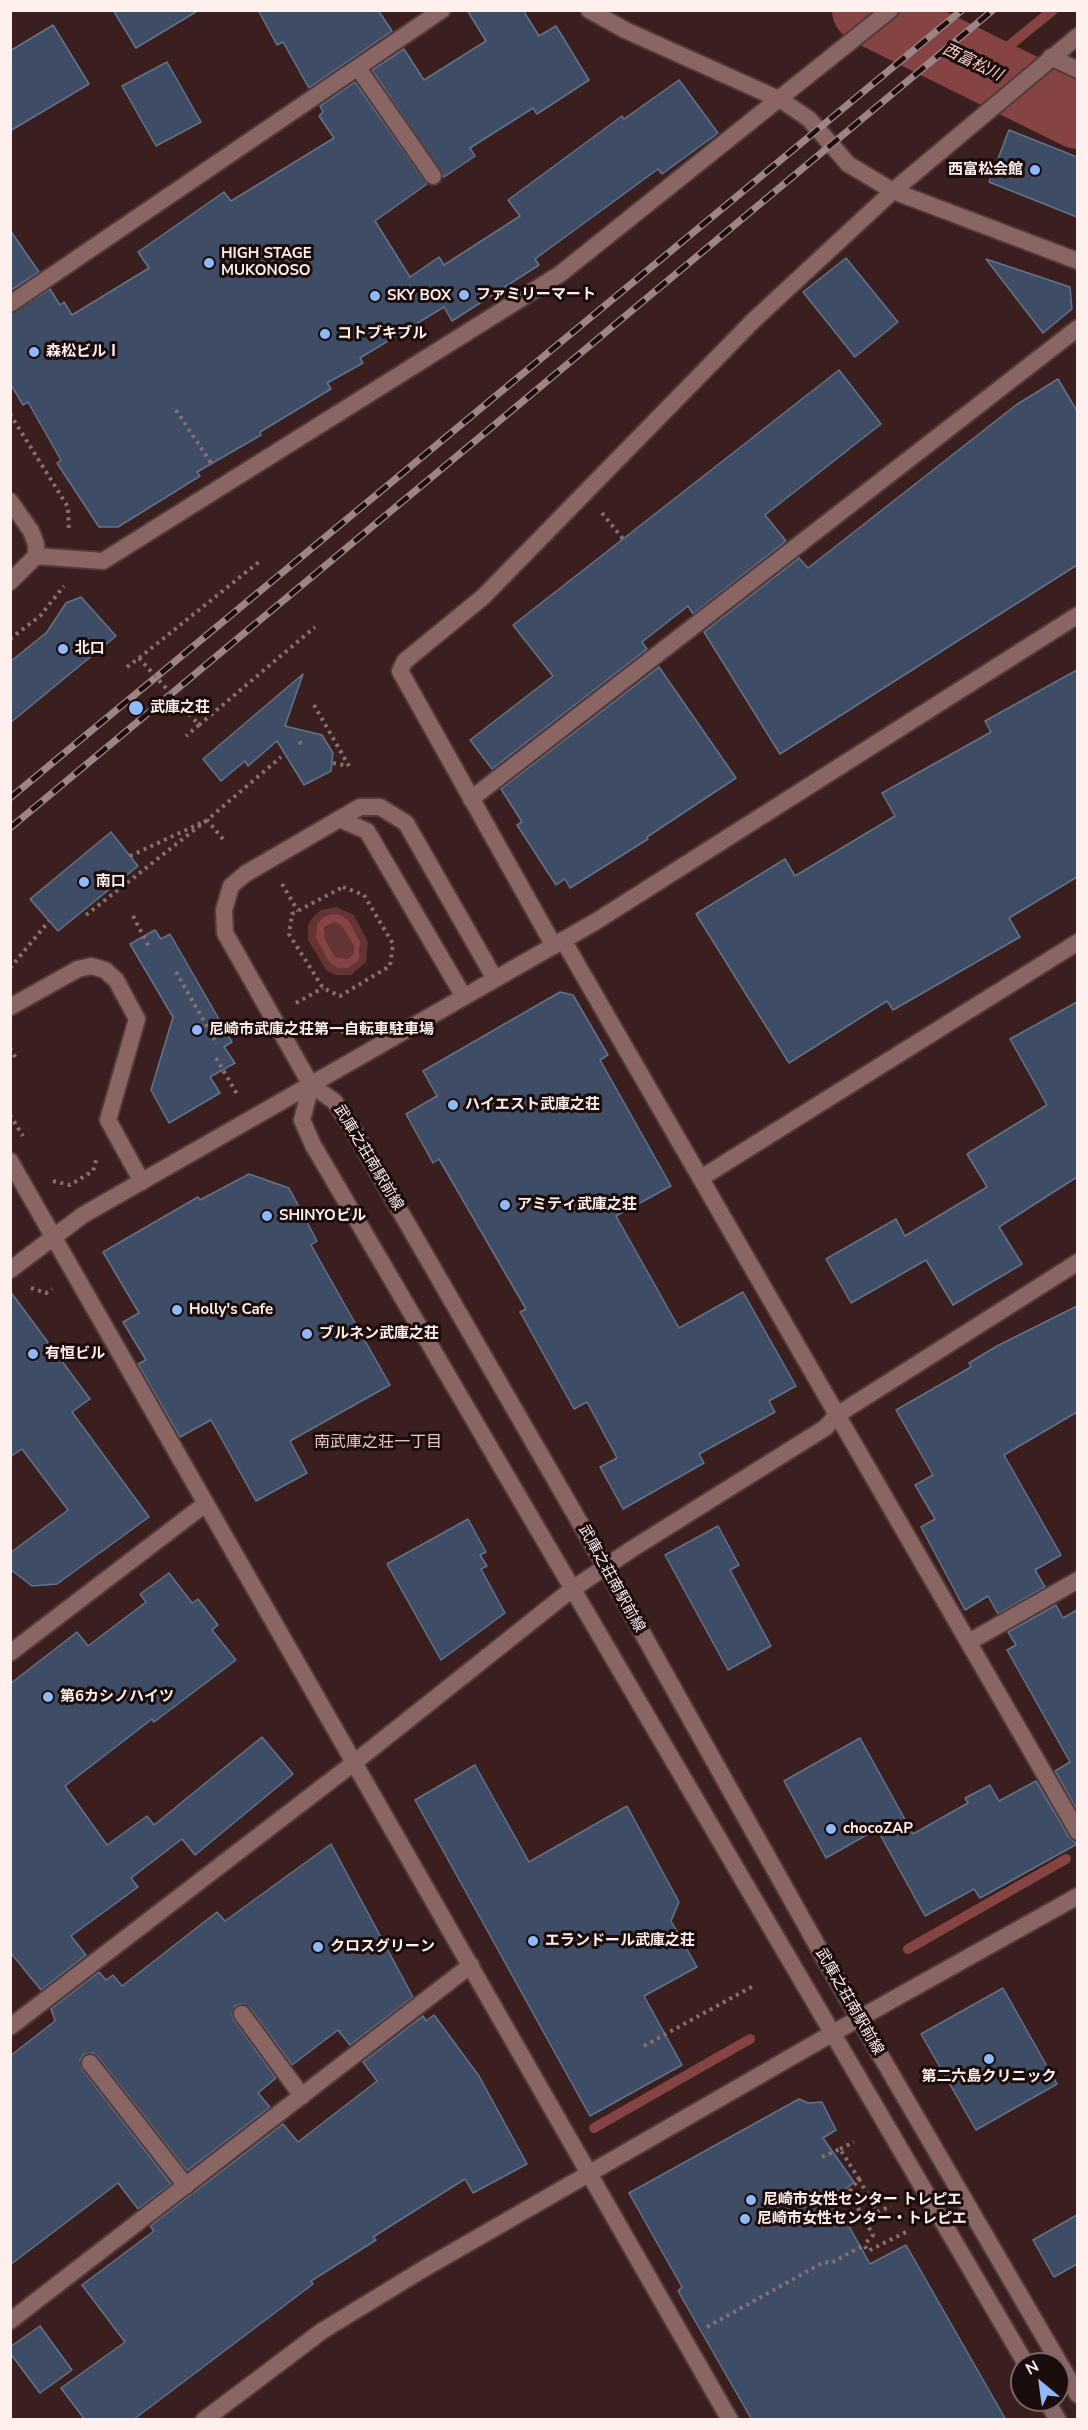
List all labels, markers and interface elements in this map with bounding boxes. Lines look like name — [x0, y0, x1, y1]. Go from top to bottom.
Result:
water label: 西富松川 — [939, 40, 1005, 86]
place label: 西富松会館 — [948, 161, 1023, 179]
marker: 西富松会館 — [1028, 163, 1042, 177]
place label: HIGH STAGE MUKONOSO — [221, 245, 312, 280]
marker: HIGH STAGE MUKONOSO — [202, 256, 216, 270]
place label: ファミリーマート — [476, 286, 596, 304]
place label: SKY BOX — [387, 287, 451, 305]
marker: ファミリーマート — [457, 288, 471, 302]
marker: SKY BOX — [368, 289, 382, 303]
place label: コトブキブル — [337, 325, 427, 343]
marker: コトブキブル — [318, 327, 332, 341]
place label: 森松ビルⅠ — [46, 343, 121, 361]
marker: 森松ビルⅠ — [27, 345, 41, 359]
place label: 北口 — [75, 640, 105, 658]
marker: 北口 — [56, 642, 70, 656]
marker: 武庫之荘 — [127, 699, 145, 717]
place label: 武庫之荘 — [150, 699, 210, 717]
place label: 南口 — [96, 873, 126, 891]
marker: 南口 — [77, 875, 91, 889]
place label: 尼崎市武庫之荘第一自転車駐車場 — [209, 1021, 434, 1039]
marker: 尼崎市武庫之荘第一自転車駐車場 — [190, 1023, 204, 1037]
place label: ハイエスト武庫之荘 — [465, 1096, 600, 1114]
marker: ハイエスト武庫之荘 — [446, 1098, 460, 1112]
street label: 武庫之荘南駅前線 — [329, 1102, 407, 1214]
place label: アミティ武庫之荘 — [517, 1196, 637, 1214]
marker: アミティ武庫之荘 — [498, 1198, 512, 1212]
place label: SHINYOビル — [279, 1207, 366, 1225]
marker: SHINYOビル — [260, 1209, 274, 1223]
place label: Holly's Cafe — [189, 1301, 273, 1319]
marker: Holly's Cafe — [170, 1303, 184, 1317]
place label: ブルネン武庫之荘 — [319, 1325, 439, 1343]
marker: ブルネン武庫之荘 — [300, 1327, 314, 1341]
place label: 有恒ビル — [45, 1345, 105, 1363]
marker: 有恒ビル — [26, 1347, 40, 1361]
district label: 南武庫之荘一丁目 — [314, 1433, 442, 1453]
street label: 武庫之荘南駅前線 — [574, 1522, 648, 1636]
place label: 第6カシノハイツ — [60, 1688, 174, 1706]
marker: 第6カシノハイツ — [41, 1690, 55, 1704]
place label: chocoZAP — [843, 1820, 913, 1838]
marker: chocoZAP — [824, 1822, 838, 1836]
place label: エランドール武庫之荘 — [545, 1932, 695, 1950]
marker: エランドール武庫之荘 — [526, 1934, 540, 1948]
place label: クロスグリーン — [330, 1938, 435, 1956]
marker: クロスグリーン — [311, 1940, 325, 1954]
street label: 武庫之荘南駅前線 — [811, 1946, 887, 2058]
marker: 第二六島クリニック — [982, 2052, 996, 2066]
place label: 第二六島クリニック — [922, 2068, 1056, 2086]
place label: 尼崎市女性センター トレピエ — [763, 2191, 962, 2209]
marker: 尼崎市女性センター トレピエ — [744, 2193, 758, 2207]
place label: 尼崎市女性センター・トレピエ — [757, 2210, 967, 2228]
marker: 尼崎市女性センター・トレピエ — [738, 2212, 752, 2226]
north arrow — [1010, 2352, 1070, 2412]
text: N — [1022, 2355, 1043, 2381]

